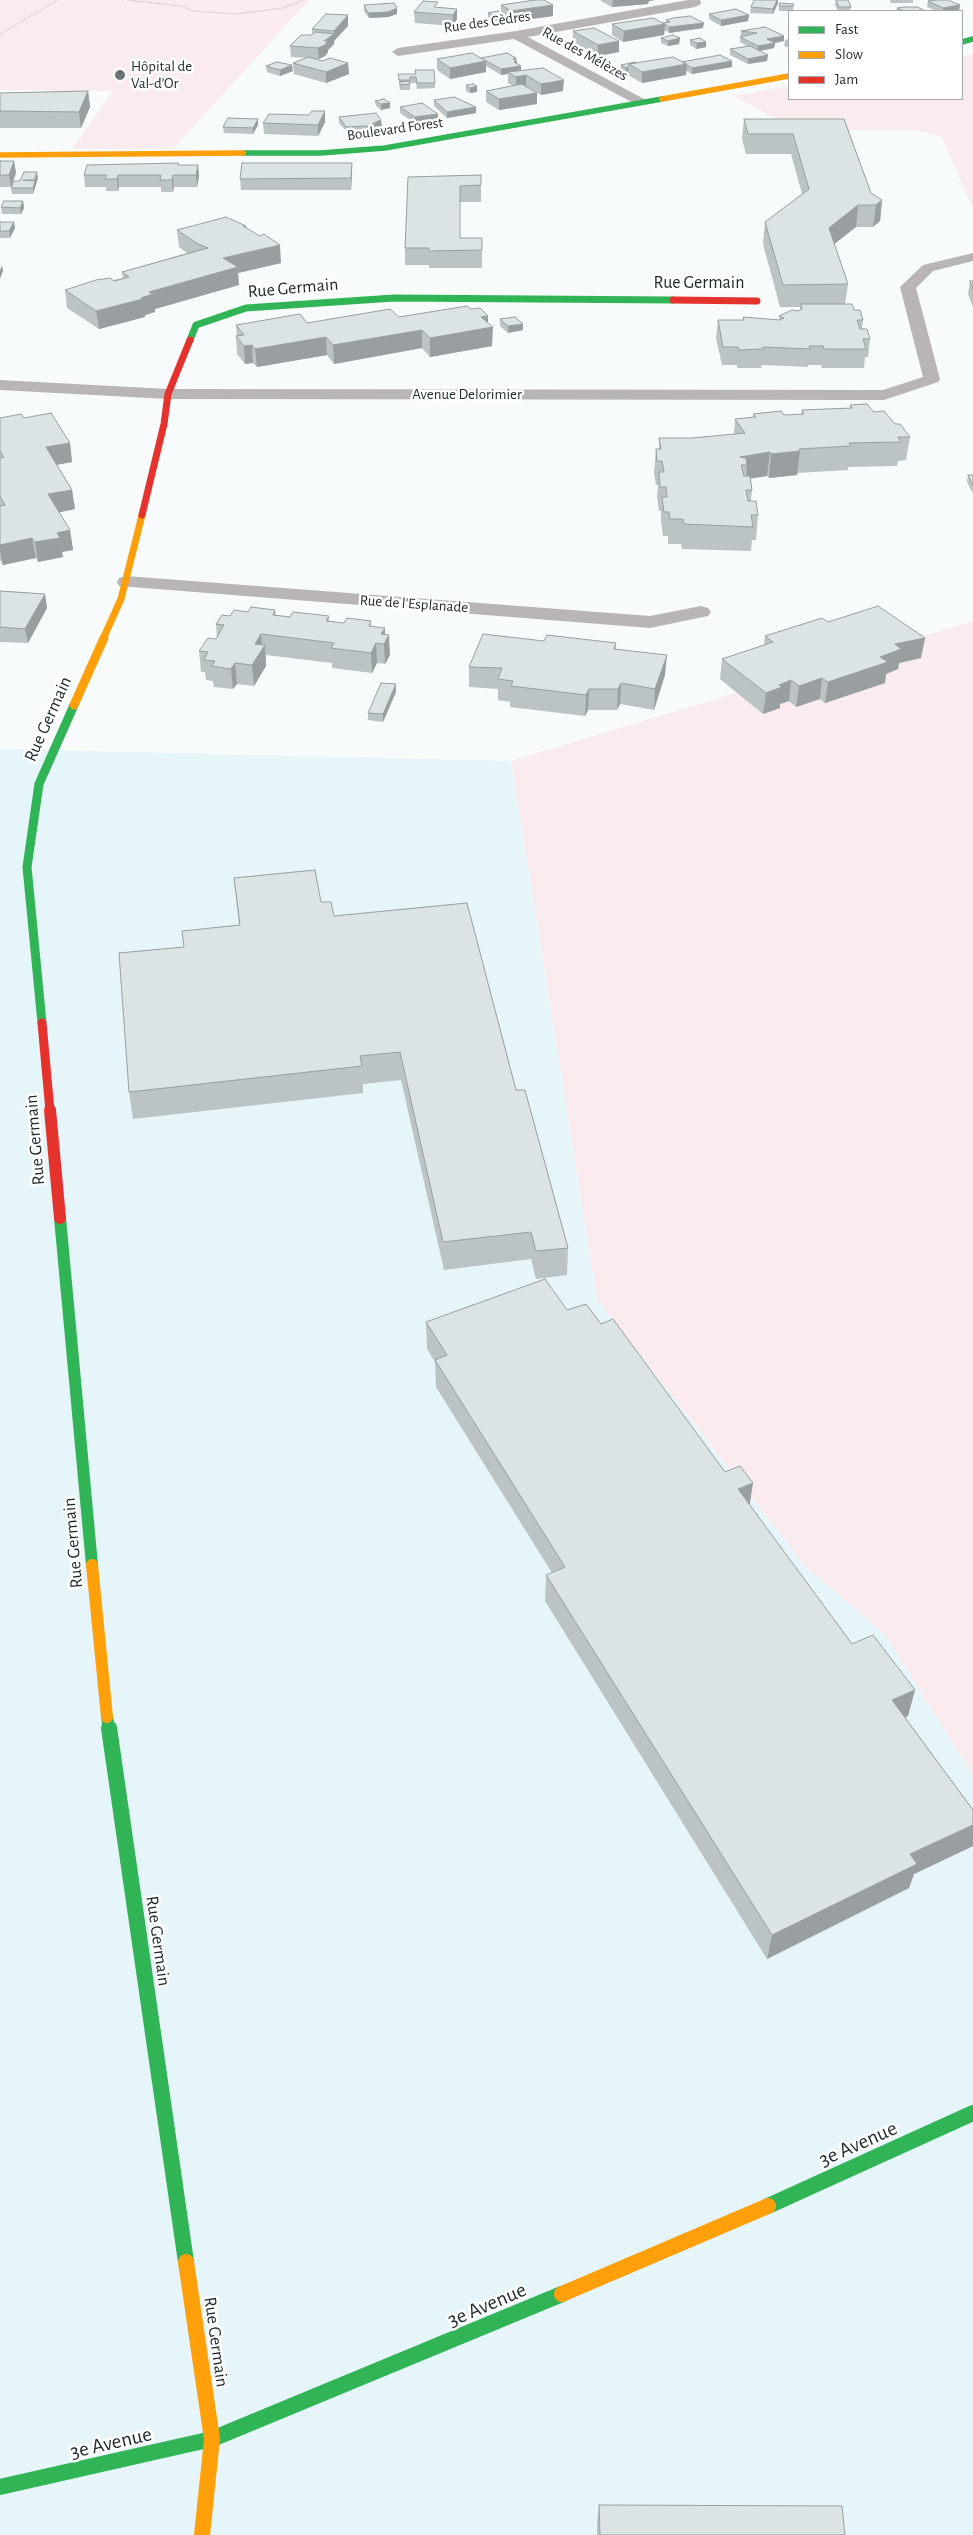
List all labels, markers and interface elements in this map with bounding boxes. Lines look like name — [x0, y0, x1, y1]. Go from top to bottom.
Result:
street label: Rue des Cèdres — [443, 7, 531, 37]
legend — [788, 10, 963, 100]
text: Fast — [835, 22, 858, 37]
street label: Rue des Mélèzes — [539, 23, 631, 85]
text: Slow — [835, 47, 863, 62]
place label: Hôpital de Val-d’Or — [131, 57, 192, 92]
marker: Hôpital de Val-d’Or — [113, 68, 127, 82]
text: Jam — [835, 72, 858, 87]
street label: Boulevard Forest — [346, 113, 444, 145]
street label: Rue Germain — [654, 272, 744, 294]
street label: Rue Germain — [247, 273, 339, 303]
street label: Avenue Delorimier — [412, 385, 522, 403]
street label: Rue de l'Esplanade — [359, 591, 469, 617]
street label: Rue Germain — [20, 673, 76, 765]
street label: Rue Germain — [20, 1094, 50, 1186]
street label: Rue Germain — [58, 1497, 88, 1589]
street label: Rue Germain — [141, 1894, 175, 1988]
street label: 3e Avenue — [815, 2116, 901, 2172]
street label: 3e Avenue — [444, 2277, 530, 2333]
street label: Rue Germain — [199, 2295, 233, 2389]
street label: 3e Avenue — [68, 2421, 154, 2465]

